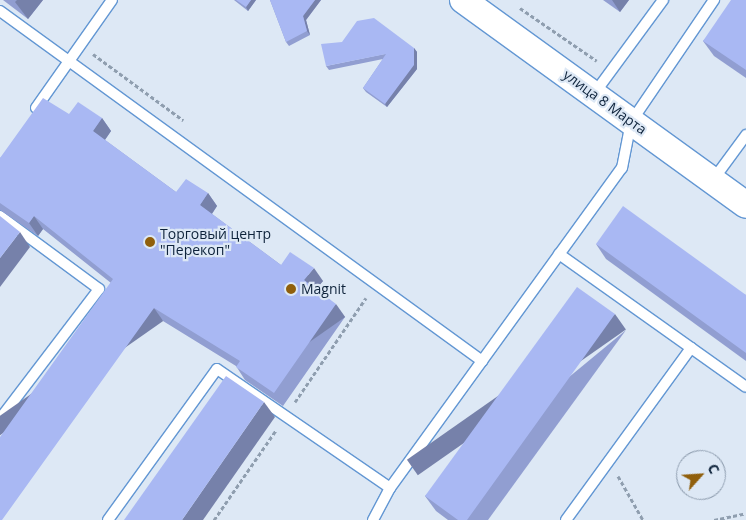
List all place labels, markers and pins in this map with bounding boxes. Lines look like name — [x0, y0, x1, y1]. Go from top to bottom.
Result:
place label: Торговый центр "Перекоп" — [160, 226, 271, 258]
marker: Торговый центр "Перекоп" — [144, 236, 156, 248]
place label: Magnit — [301, 281, 346, 297]
marker: Magnit — [285, 283, 297, 295]

